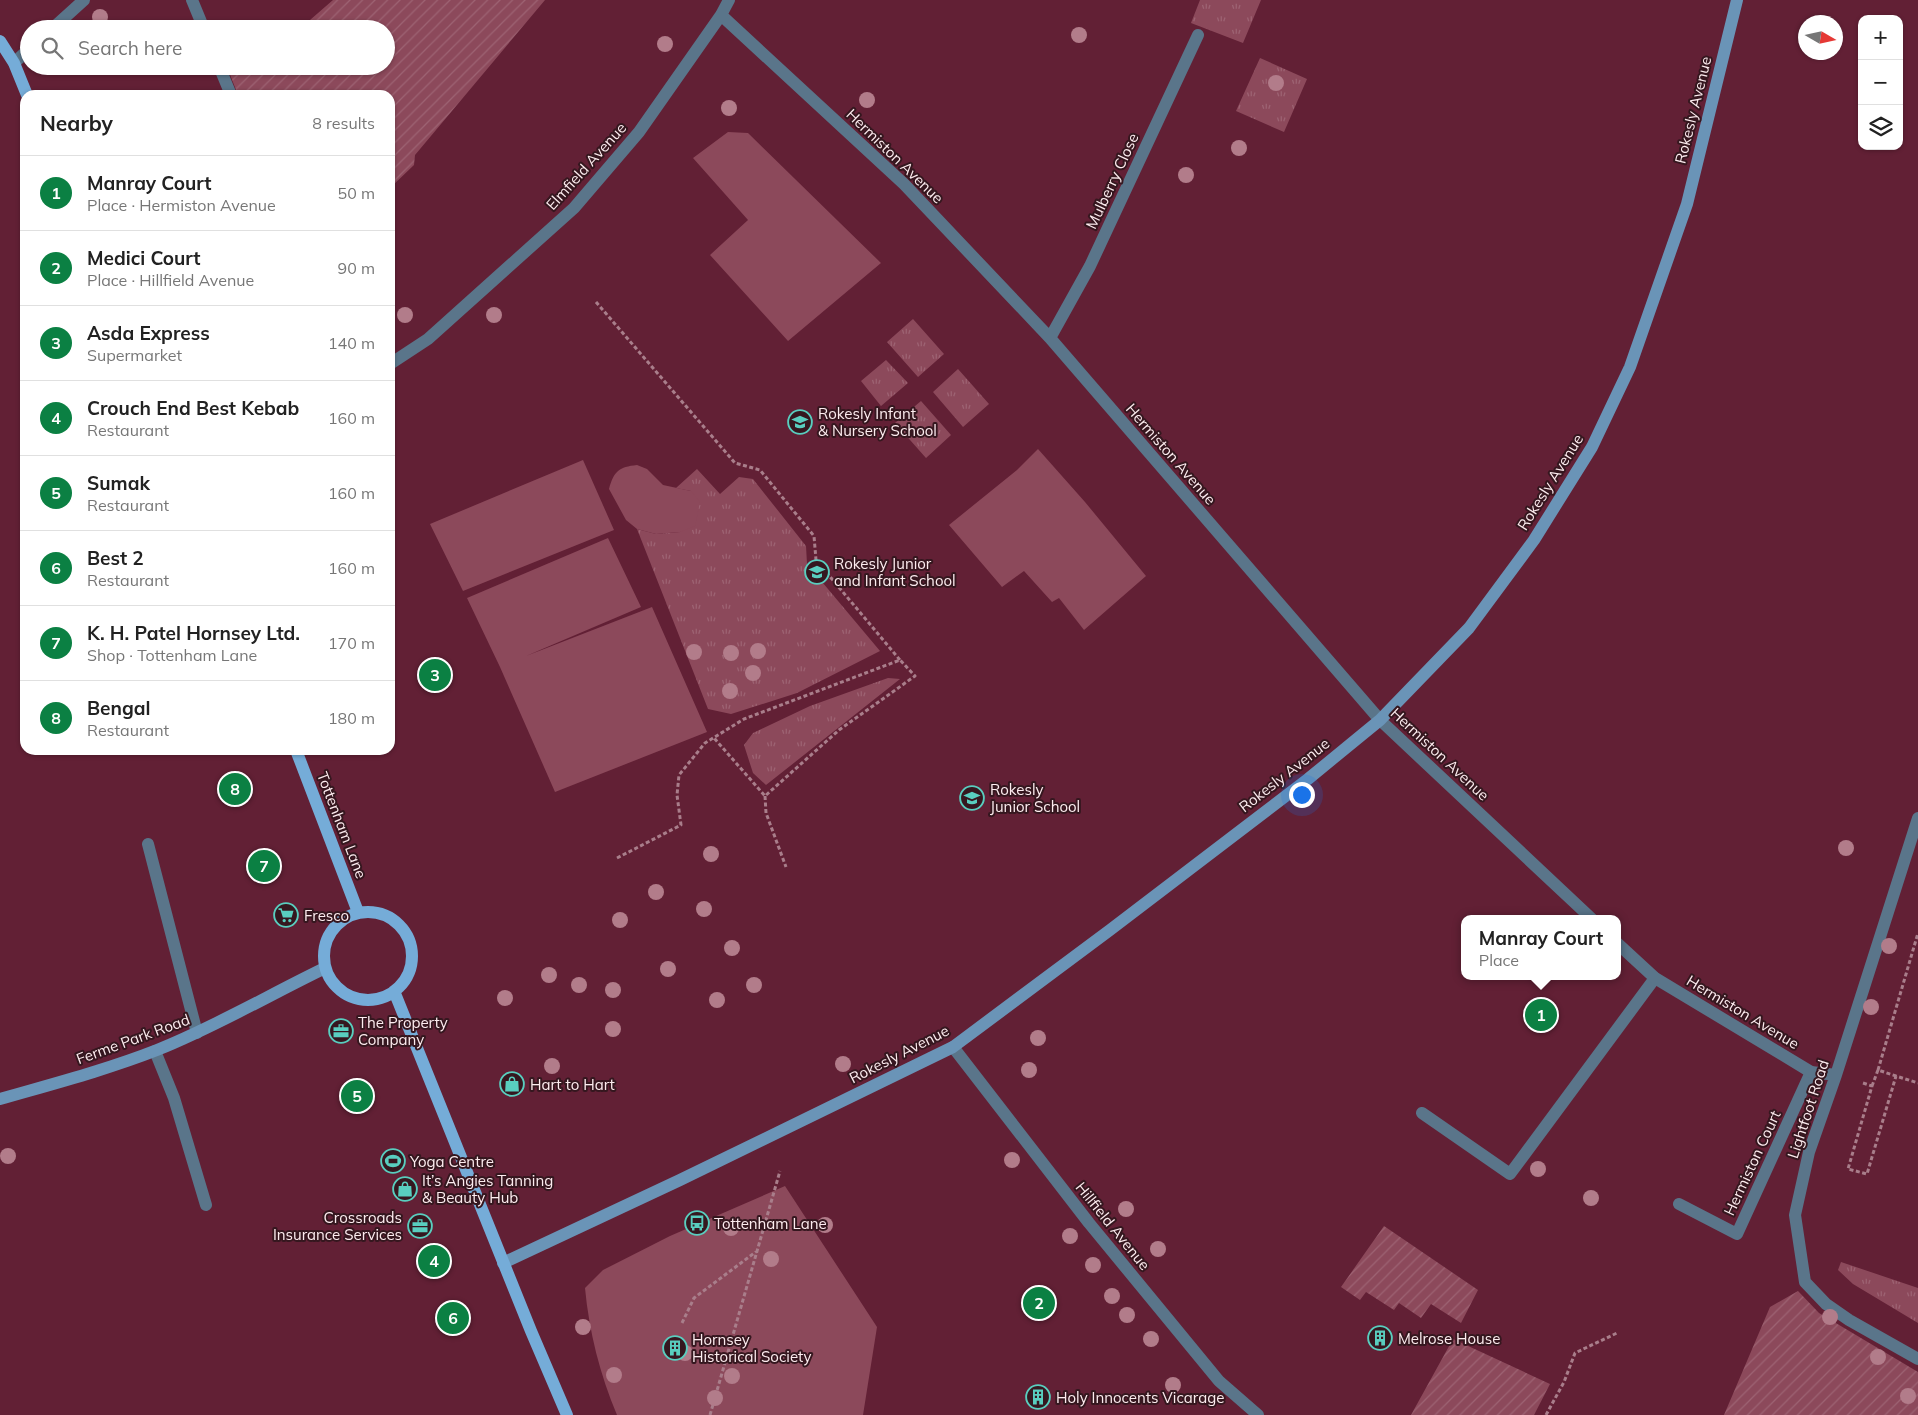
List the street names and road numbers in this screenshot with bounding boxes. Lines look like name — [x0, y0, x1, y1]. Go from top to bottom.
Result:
street label: Rokesly Avenue — [1671, 55, 1715, 165]
street label: Hermiston Avenue — [842, 105, 948, 207]
street label: Elmfield Avenue — [542, 118, 630, 214]
street label: Mulberry Close — [1082, 130, 1142, 232]
street label: Hermiston Avenue — [1122, 400, 1220, 508]
street label: Rokesly Avenue — [1513, 430, 1587, 534]
street label: Hermiston Avenue — [1387, 703, 1493, 805]
street label: Rokesly Avenue — [1235, 734, 1333, 816]
street label: Tottenham Lane — [313, 769, 371, 881]
street label: Hermiston Avenue — [1683, 971, 1803, 1053]
street label: Ferme Park Road — [74, 1010, 192, 1068]
street label: Rokesly Avenue — [846, 1021, 952, 1087]
street label: Lightfoot Road — [1783, 1057, 1833, 1161]
street label: Hermiston Court — [1719, 1107, 1785, 1219]
street label: Hillfield Avenue — [1072, 1178, 1154, 1274]

